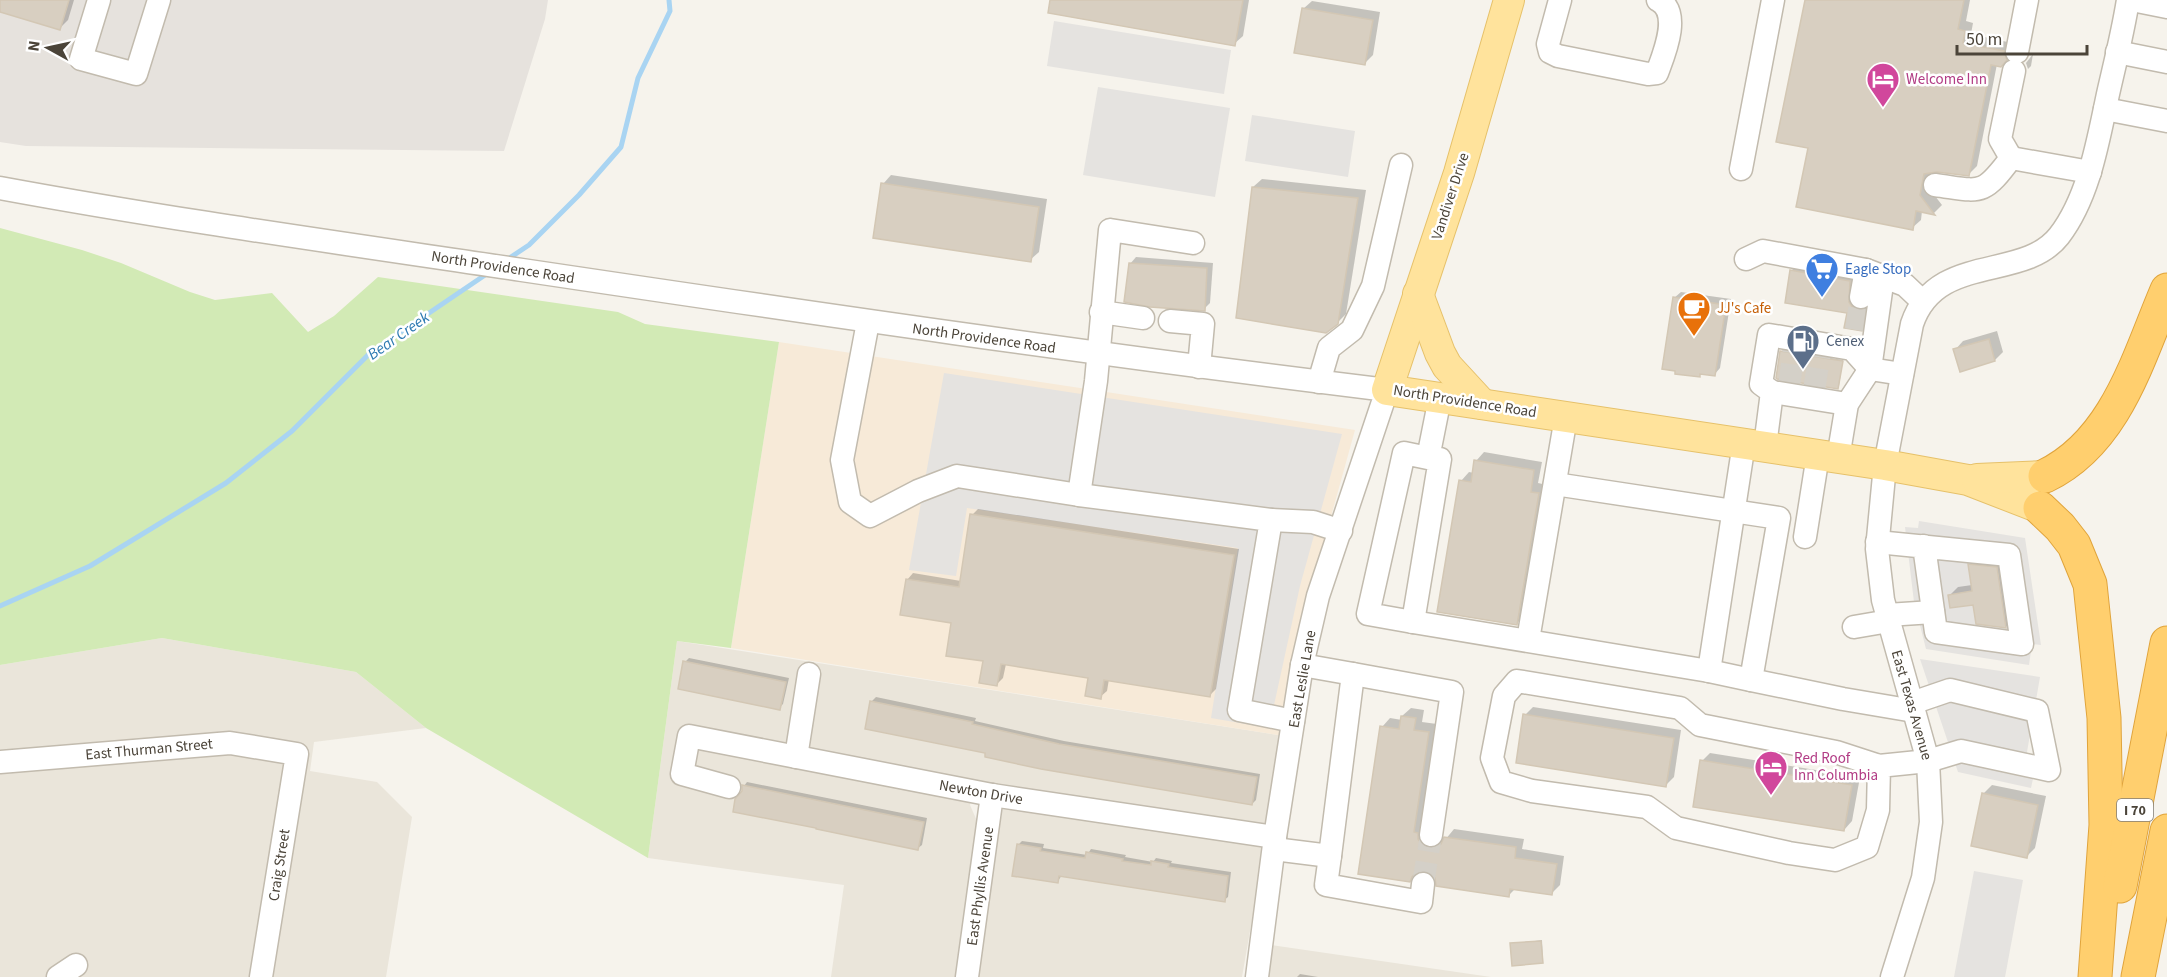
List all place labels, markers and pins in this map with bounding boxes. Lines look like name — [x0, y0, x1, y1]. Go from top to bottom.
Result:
hotel icon: Welcome Inn — [1865, 61, 1901, 108]
place label: Welcome Inn — [1906, 69, 1987, 90]
supermarket icon: Eagle Stop — [1804, 251, 1840, 298]
place label: Eagle Stop — [1845, 259, 1911, 280]
cafe icon: JJ's Cafe — [1676, 290, 1712, 337]
place label: JJ's Cafe — [1717, 298, 1771, 319]
fuel station icon: Cenex — [1785, 323, 1821, 370]
place label: Cenex — [1826, 331, 1865, 352]
place label: Red Roof Inn Columbia — [1794, 748, 1878, 786]
hotel icon: Red Roof Inn Columbia — [1753, 749, 1789, 796]

